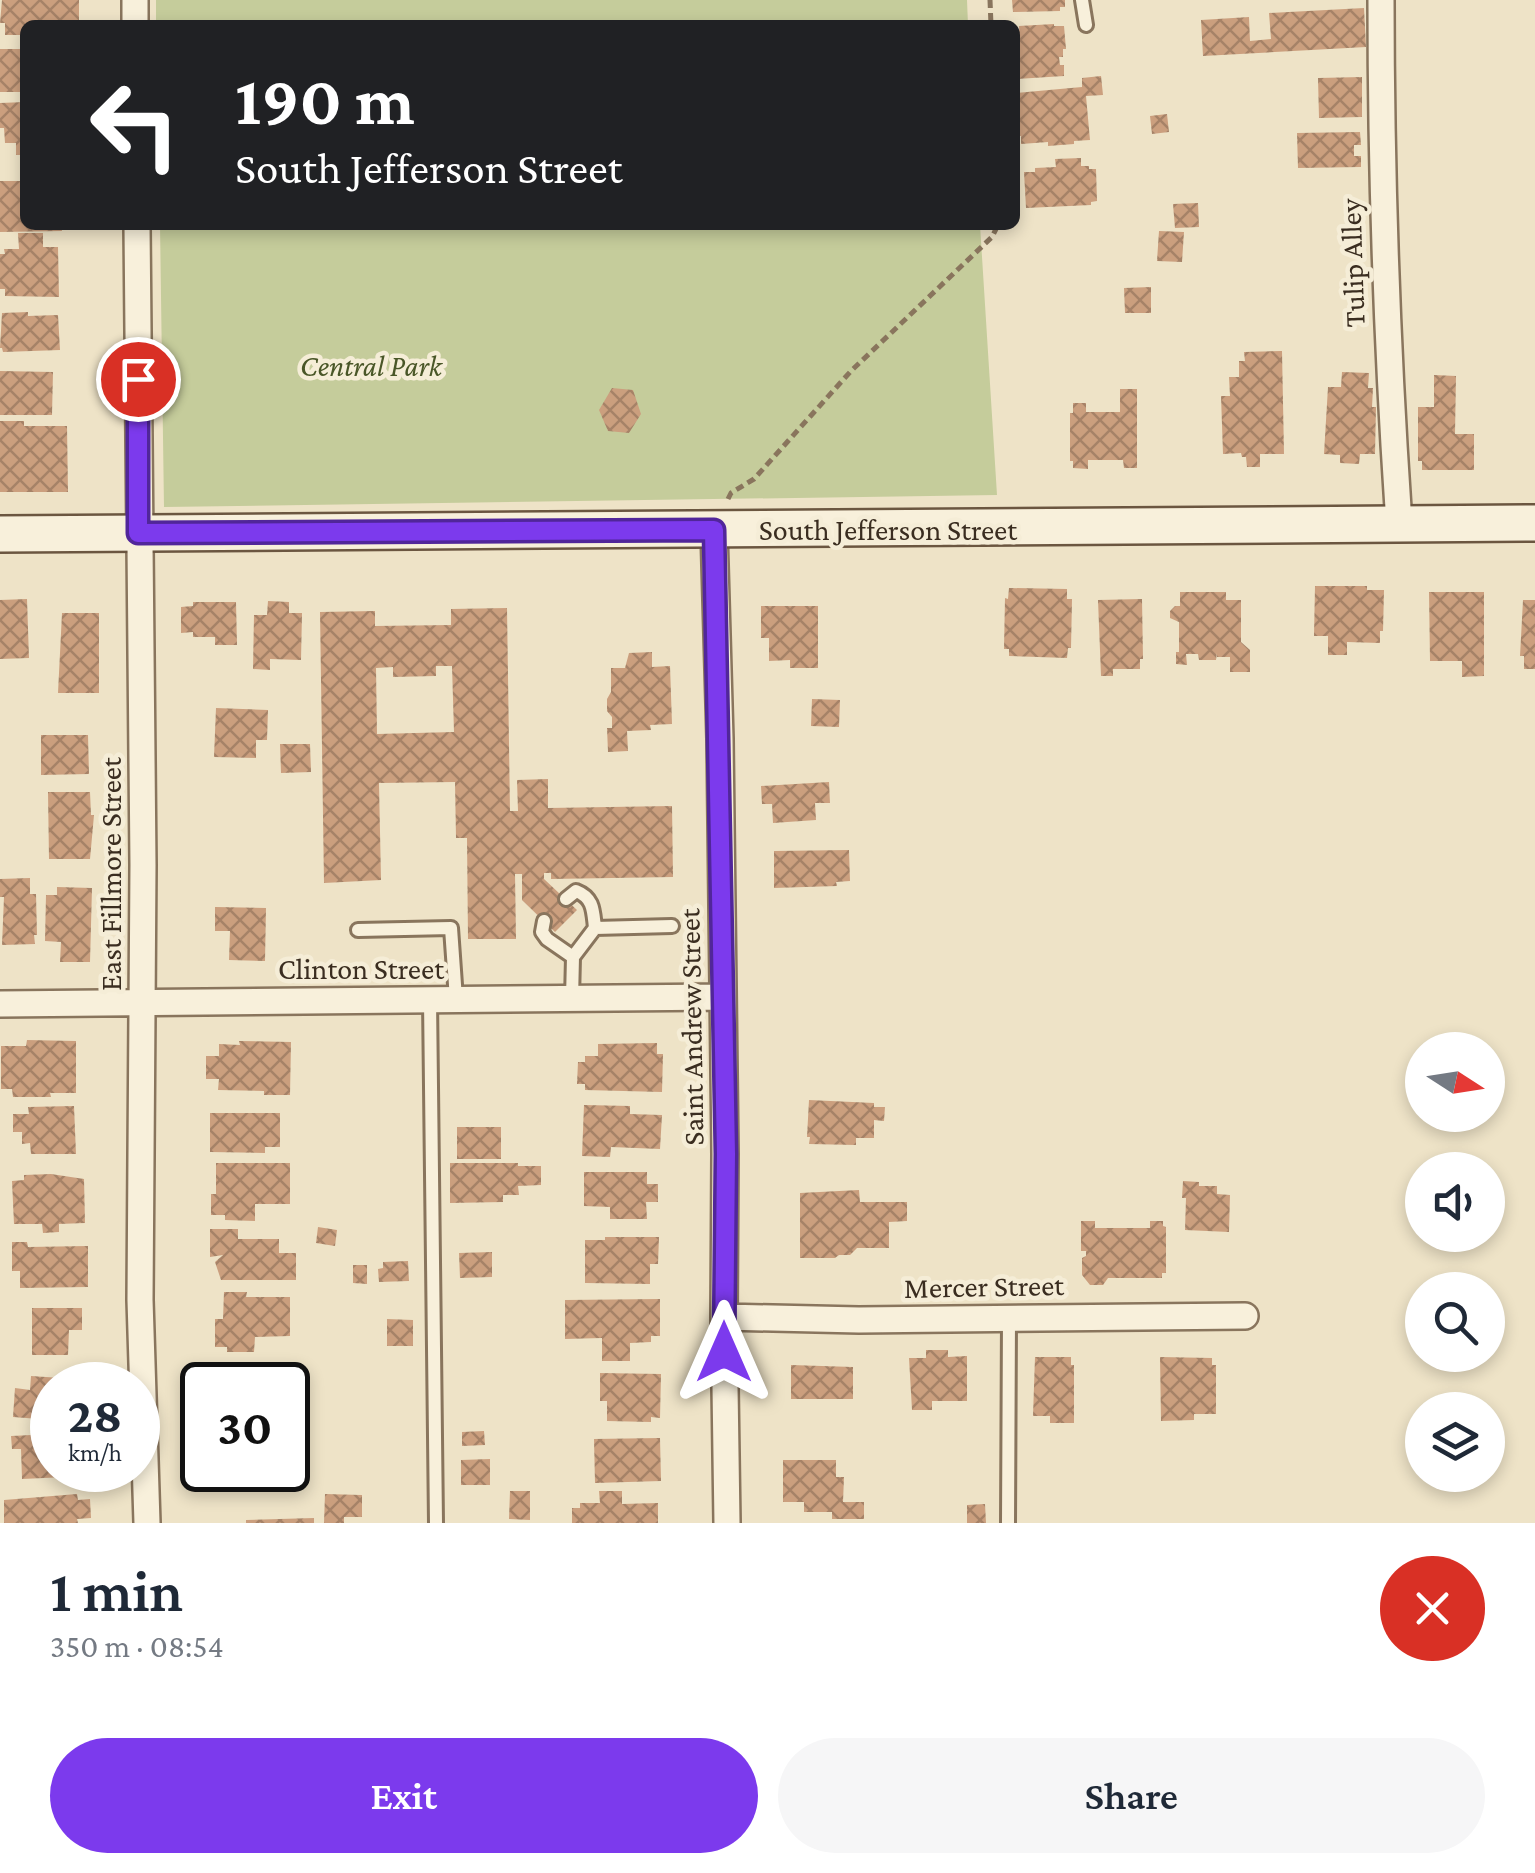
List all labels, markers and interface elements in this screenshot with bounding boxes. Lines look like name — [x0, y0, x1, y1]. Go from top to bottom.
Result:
icon: left — [70, 60, 200, 190]
text: 190 m — [235, 61, 415, 139]
text: South Jefferson Street — [235, 143, 623, 193]
street label: Tulip Alley — [1333, 198, 1372, 328]
pin — [96, 337, 181, 422]
park label: Central Park — [300, 349, 444, 382]
icon: arrive — [111, 352, 166, 407]
street label: South Jefferson Street — [759, 513, 1018, 546]
street label: East Fillmore Street — [94, 756, 127, 991]
street label: Saint Andrew Street — [672, 907, 710, 1146]
street label: Clinton Street — [278, 952, 445, 985]
north arrow — [1405, 1032, 1505, 1132]
map controls — [1405, 1032, 1505, 1492]
button: sound — [1405, 1152, 1505, 1252]
street label: Mercer Street — [904, 1268, 1065, 1304]
button: search — [1405, 1272, 1505, 1372]
position arrow — [672, 1300, 776, 1404]
speed limit sign: 30 — [180, 1362, 310, 1492]
text: 28 — [68, 1387, 122, 1443]
button: layers — [1405, 1392, 1505, 1492]
text: km/h — [68, 1439, 122, 1466]
button: close — [1380, 1556, 1485, 1661]
text: 1 min — [50, 1557, 183, 1624]
text: 350 m · 08:54 — [50, 1628, 224, 1664]
button: Exit — [50, 1738, 758, 1853]
button: Share — [778, 1738, 1485, 1853]

